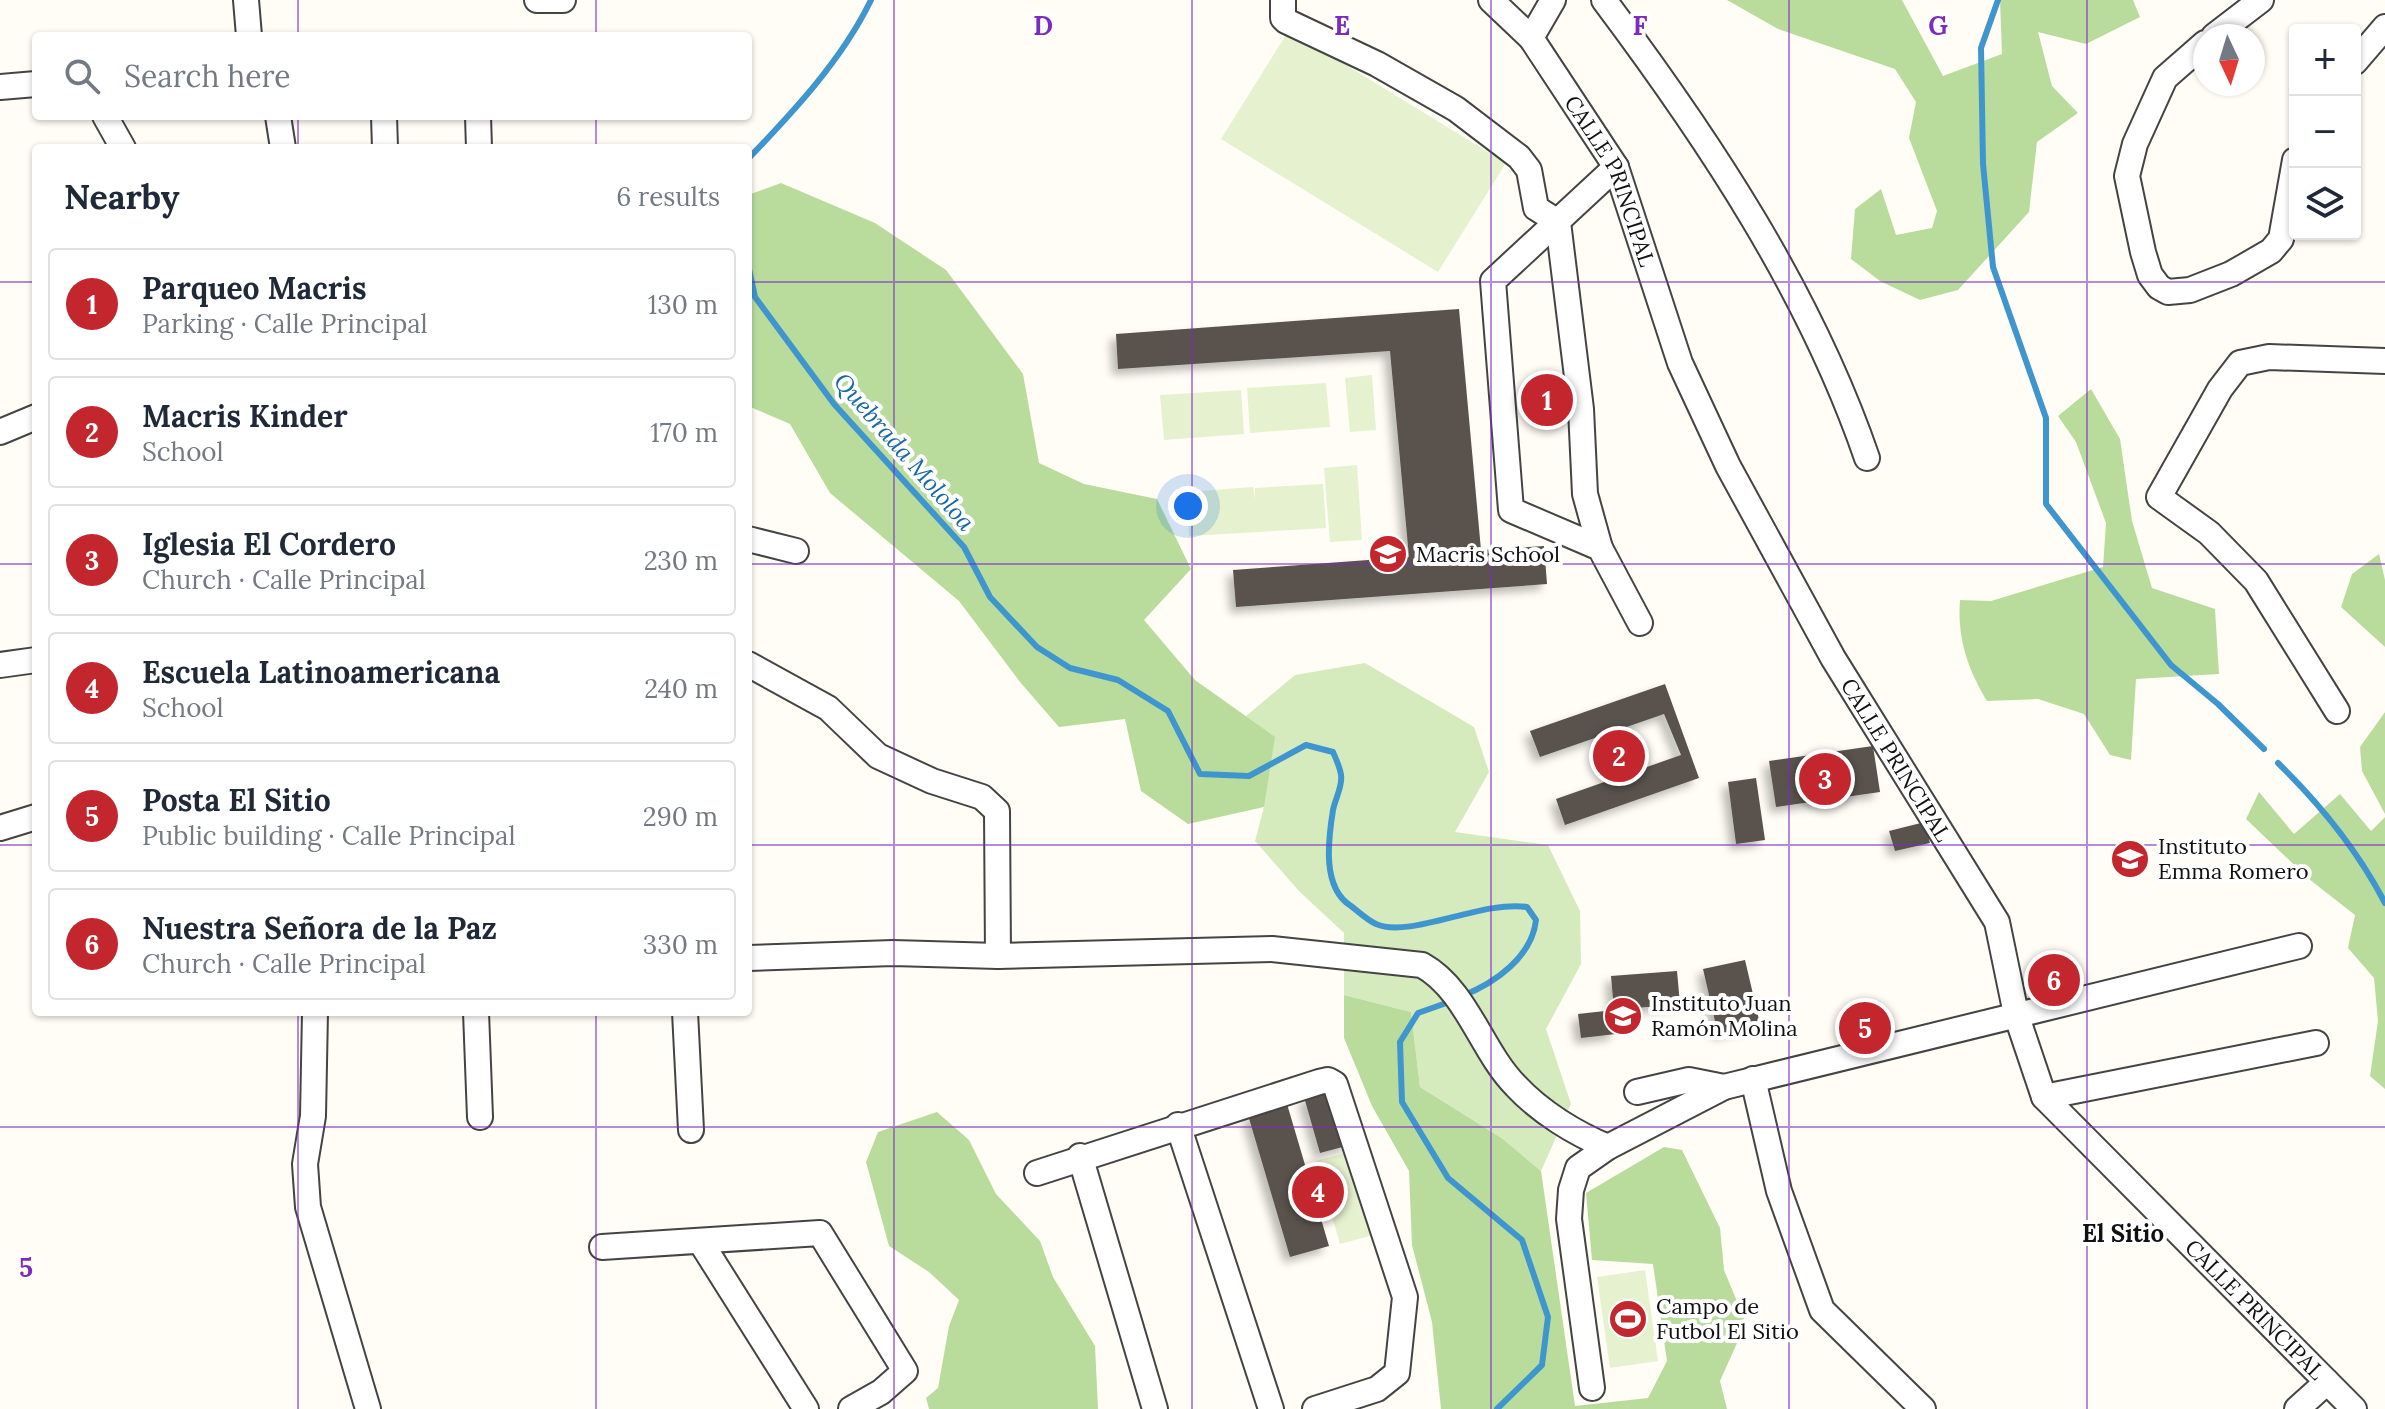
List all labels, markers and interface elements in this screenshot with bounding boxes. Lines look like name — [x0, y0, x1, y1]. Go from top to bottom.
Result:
text: D — [1033, 9, 1053, 42]
text: E — [1334, 9, 1350, 42]
text: F — [1633, 9, 1648, 42]
text: G — [1928, 9, 1948, 42]
north arrow — [2193, 24, 2265, 96]
map controls — [2289, 24, 2361, 240]
button: + — [2289, 24, 2361, 96]
search box — [32, 32, 752, 120]
icon: search — [60, 54, 104, 98]
text: Search here — [124, 57, 291, 95]
street label: CALLE PRINCIPAL — [1559, 90, 1662, 270]
button: − — [2289, 96, 2361, 168]
button: layers — [2289, 168, 2361, 240]
text: Nearby — [64, 175, 180, 218]
text: 6 results — [616, 180, 720, 213]
text: Parqueo Macris — [142, 269, 366, 307]
text: 1 — [87, 288, 97, 321]
text: 130 m — [648, 288, 718, 321]
text: Parking · Calle Principal — [142, 307, 428, 340]
water label: Quebrada Mololoa — [827, 366, 982, 538]
pin: 1 — [1521, 370, 1573, 430]
text: Macris Kinder — [142, 397, 348, 435]
text: 2 — [85, 416, 99, 449]
text: 170 m — [650, 416, 718, 449]
text: School — [142, 435, 224, 468]
your location — [1168, 486, 1208, 526]
text: Iglesia El Cordero — [142, 525, 396, 563]
school or university icon: Macris School — [1367, 533, 1409, 575]
place label: Macris School — [1416, 540, 1560, 568]
text: 3 — [85, 544, 99, 577]
text: 230 m — [644, 544, 718, 577]
text: Church · Calle Principal — [142, 563, 426, 596]
text: Escuela Latinoamericana — [142, 653, 500, 691]
text: 4 — [85, 672, 99, 705]
text: 240 m — [644, 672, 718, 705]
street label: CALLE PRINCIPAL — [1835, 673, 1957, 847]
text: School — [142, 691, 224, 724]
pin: 2 — [1593, 726, 1645, 786]
pin: 3 — [1799, 749, 1851, 809]
text: Posta El Sitio — [142, 781, 331, 819]
text: 5 — [85, 800, 99, 833]
text: 290 m — [643, 800, 718, 833]
text: Public building · Calle Principal — [142, 819, 516, 852]
place label: Instituto Emma Romero — [2158, 832, 2309, 885]
school or university icon: Instituto Emma Romero — [2109, 838, 2151, 880]
text: Nuestra Señora de la Paz — [142, 909, 497, 947]
text: 6 — [85, 928, 99, 961]
text: 330 m — [643, 928, 718, 961]
text: Church · Calle Principal — [142, 947, 426, 980]
pin: 6 — [2028, 950, 2080, 1010]
place label: Instituto Juan Ramón Molina — [1651, 989, 1798, 1042]
school or university icon: Instituto Juan Ramón Molina — [1602, 995, 1644, 1037]
pin: 5 — [1839, 998, 1891, 1058]
pin: 4 — [1292, 1162, 1344, 1222]
district label: El Sitio — [2082, 1218, 2164, 1249]
street label: CALLE PRINCIPAL — [2179, 1233, 2331, 1386]
text: 5 — [19, 1251, 33, 1284]
place label: Campo de Futbol El Sitio — [1656, 1292, 1799, 1345]
sports icon: Campo de Futbol El Sitio — [1607, 1298, 1649, 1340]

